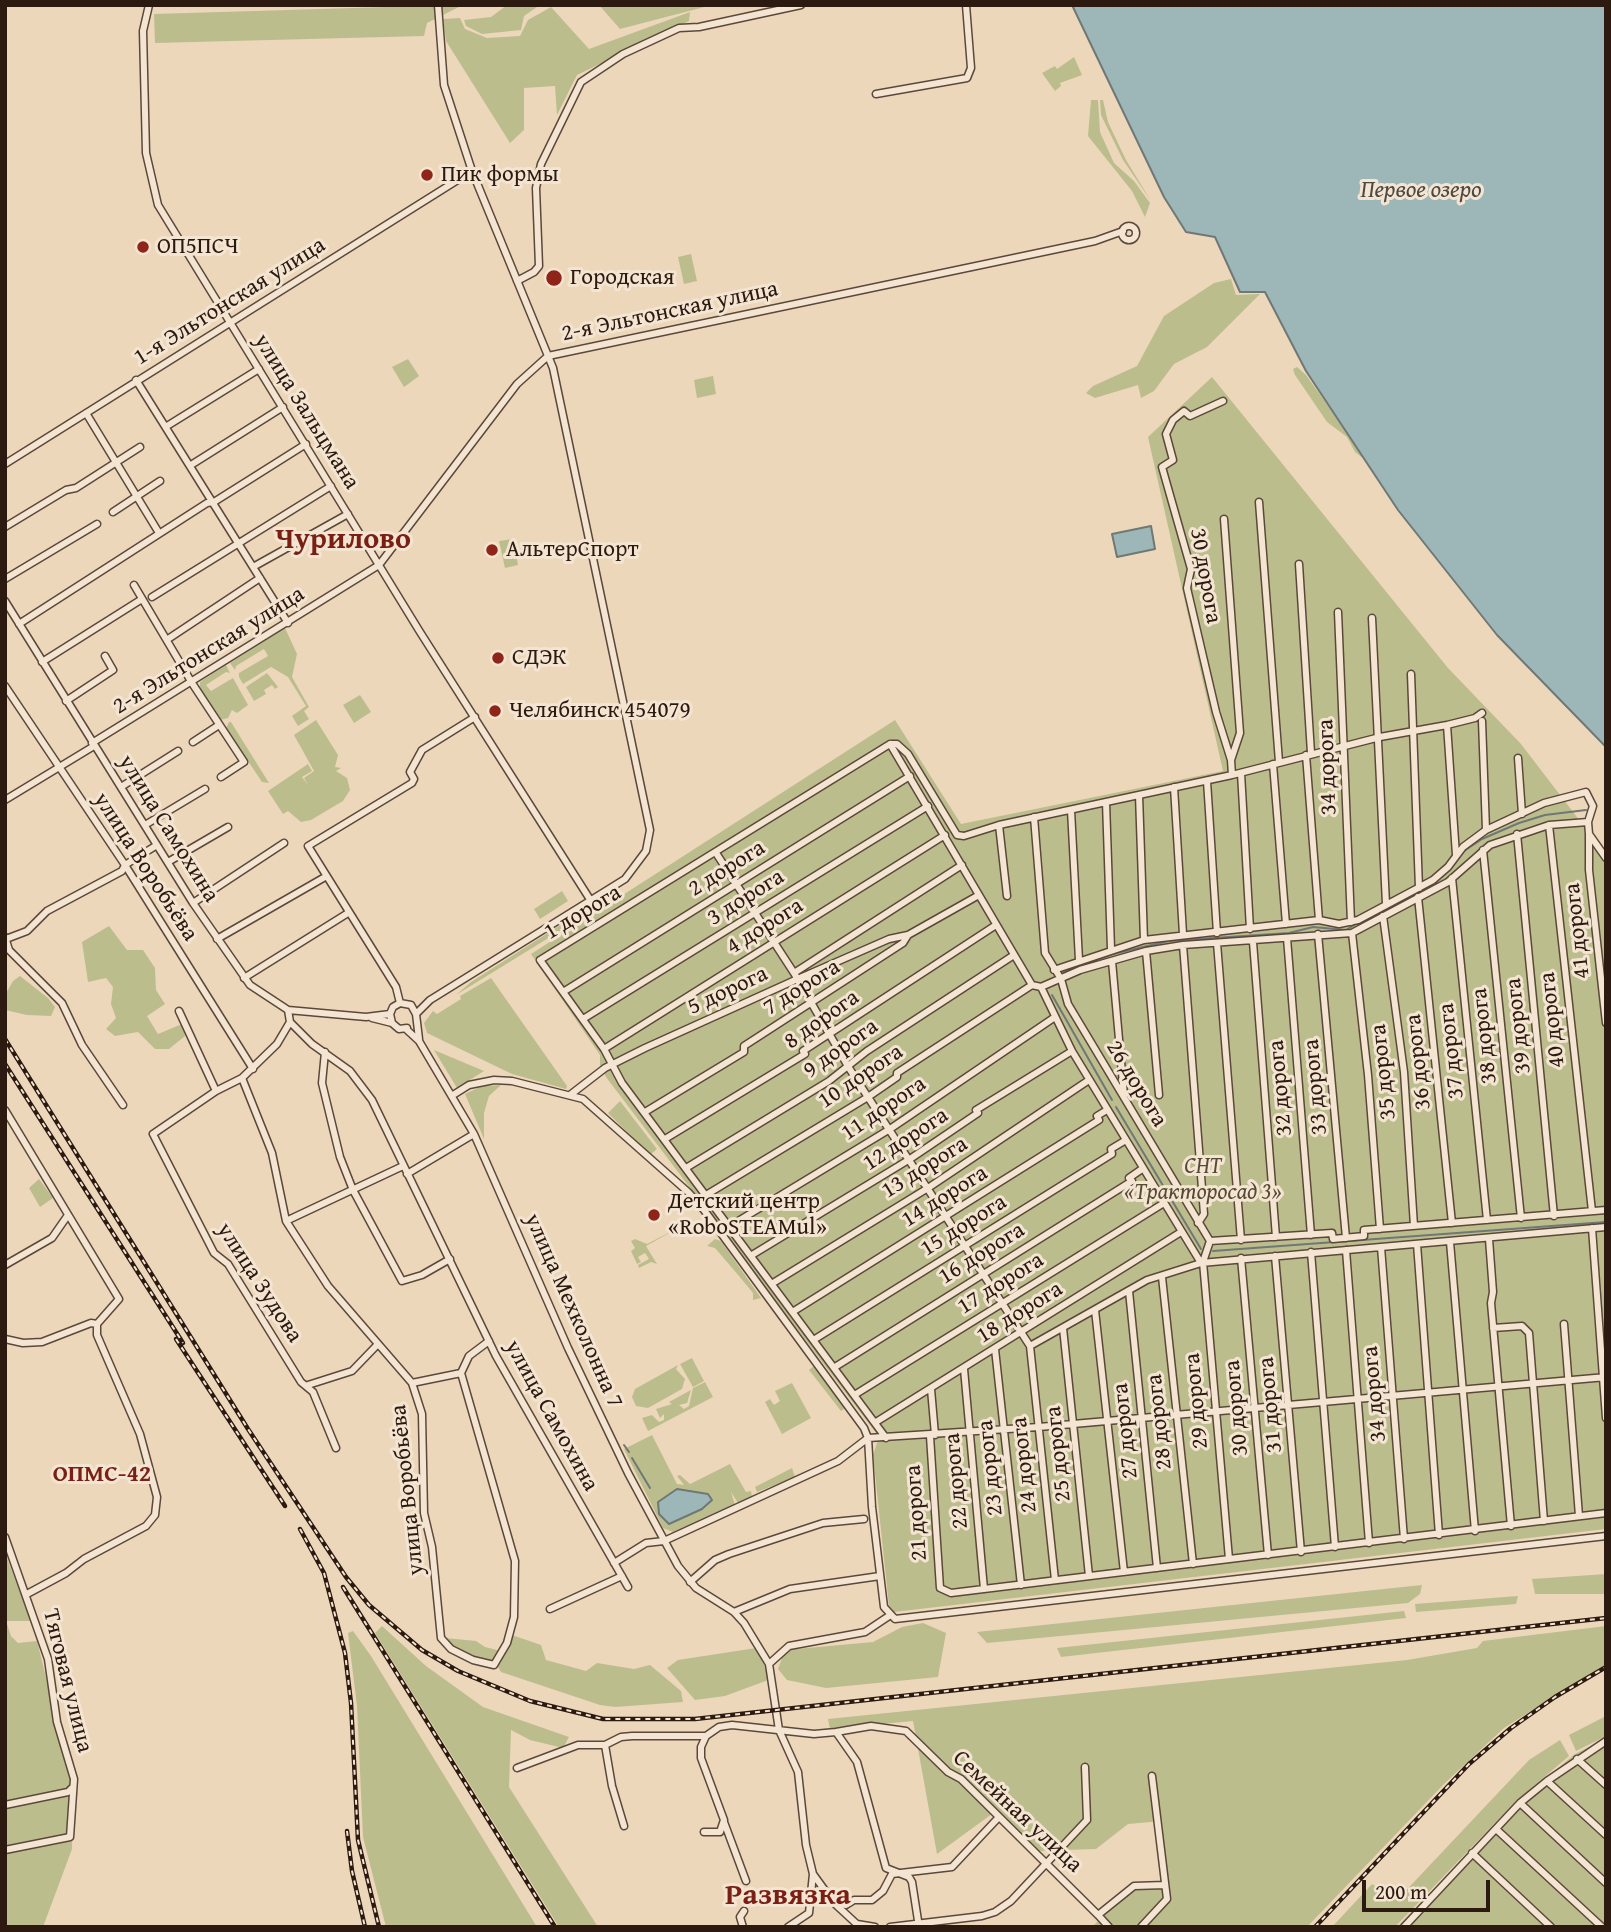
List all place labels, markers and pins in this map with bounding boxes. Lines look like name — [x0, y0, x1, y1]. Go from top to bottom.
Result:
place label: Пик формы — [441, 161, 559, 189]
marker: Пик формы — [419, 167, 435, 183]
place label: ОП5ПСЧ — [157, 233, 238, 261]
marker: ОП5ПСЧ — [135, 239, 151, 255]
place label: Городская — [570, 264, 674, 292]
marker: Городская — [544, 268, 564, 288]
place label: АльтерСпорт — [506, 536, 638, 564]
marker: АльтерСпорт — [484, 542, 500, 558]
place label: СДЭК — [512, 644, 566, 672]
marker: СДЭК — [490, 650, 506, 666]
place label: Челябинск 454079 — [509, 697, 691, 725]
marker: Челябинск 454079 — [487, 703, 503, 719]
place label: Детский центр «RoboSTEAMul» — [668, 1188, 827, 1242]
marker: Детский центр «RoboSTEAMul» — [646, 1207, 662, 1223]

